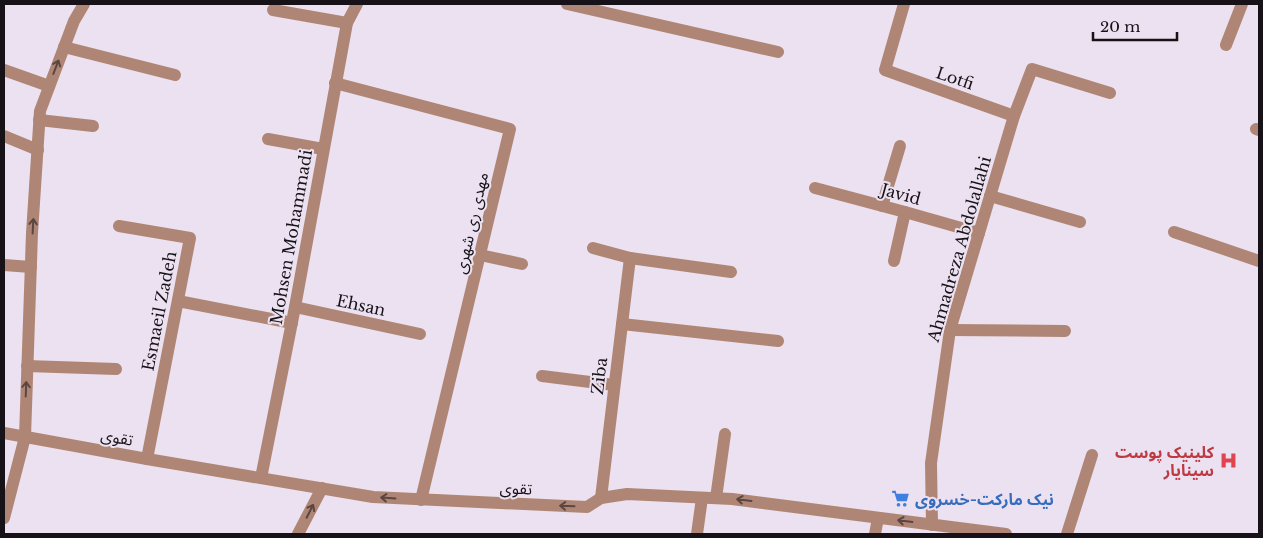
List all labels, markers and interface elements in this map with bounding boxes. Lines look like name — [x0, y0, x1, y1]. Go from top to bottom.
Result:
scale bar — [1093, 10, 1177, 42]
text: 20 m — [1100, 17, 1140, 36]
one-way arrow — [52, 60, 62, 75]
street label: Lotfi — [934, 62, 976, 94]
street label: Mohsen Mohammadi — [266, 147, 316, 326]
street label: Ahmadreza Abdolallahi — [923, 153, 995, 345]
street label: مهدی ری شهری — [450, 170, 492, 276]
street label: Javid — [877, 179, 923, 209]
one-way arrow — [28, 219, 37, 235]
street label: Esmaeil Zadeh — [138, 249, 180, 373]
street label: Ehsan — [335, 290, 387, 320]
street label: Ziba — [587, 356, 611, 396]
one-way arrow — [22, 381, 31, 397]
street label: تقوی — [99, 424, 135, 450]
place label: کلینیک پوست سینایار — [1115, 442, 1215, 480]
hospital icon: کلینیک پوست سینایار — [1218, 451, 1238, 471]
street label: تقوی — [499, 477, 533, 499]
supermarket icon: نیک مارکت-خسروی — [891, 489, 911, 509]
place label: نیک مارکت-خسروی — [915, 489, 1054, 509]
one-way arrow — [380, 493, 396, 503]
one-way arrow — [737, 495, 753, 505]
one-way arrow — [560, 502, 576, 511]
one-way arrow — [306, 504, 315, 519]
one-way arrow — [898, 516, 914, 526]

